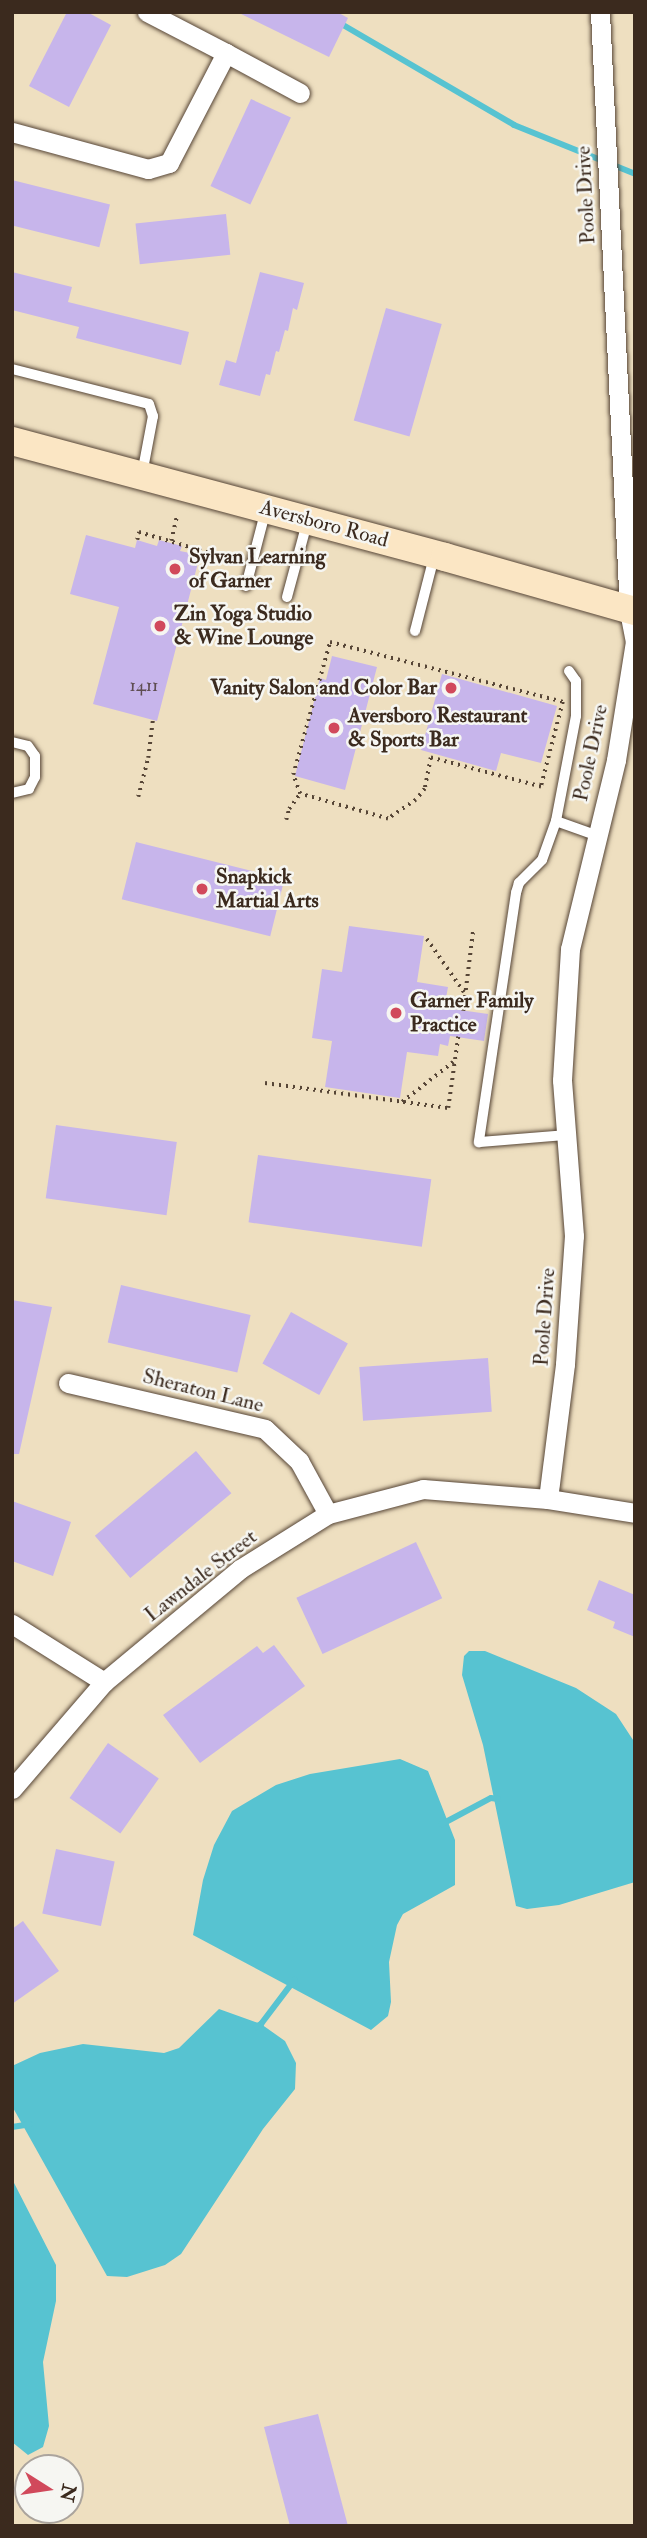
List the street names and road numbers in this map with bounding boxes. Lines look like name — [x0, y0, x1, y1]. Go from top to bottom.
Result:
street label: Poole Drive — [571, 145, 601, 245]
street label: Aversboro Road — [257, 495, 391, 553]
street label: Poole Drive — [568, 702, 614, 804]
street label: Poole Drive — [529, 1267, 561, 1367]
street label: Sheraton Lane — [140, 1364, 266, 1418]
street label: Lawndale Street — [140, 1524, 262, 1628]

